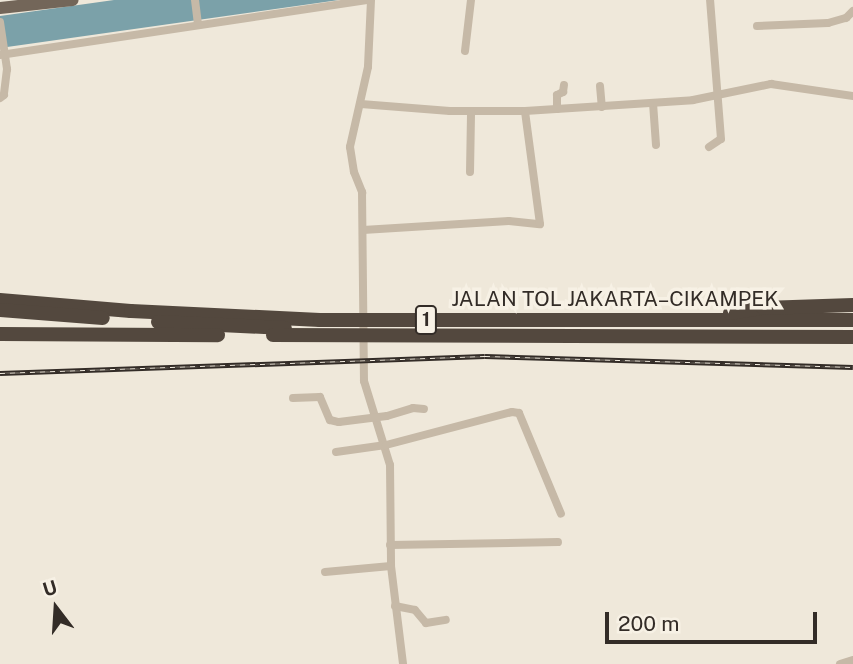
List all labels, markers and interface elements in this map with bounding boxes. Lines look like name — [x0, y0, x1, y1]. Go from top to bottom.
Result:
street label: JALAN TOL JAKARTA–CIKAMPEK — [451, 286, 779, 312]
road number: 1 — [414, 304, 438, 336]
north arrow — [21, 573, 91, 643]
text: U — [40, 575, 60, 600]
scale bar — [608, 598, 820, 642]
text: 200 m — [618, 611, 679, 636]

